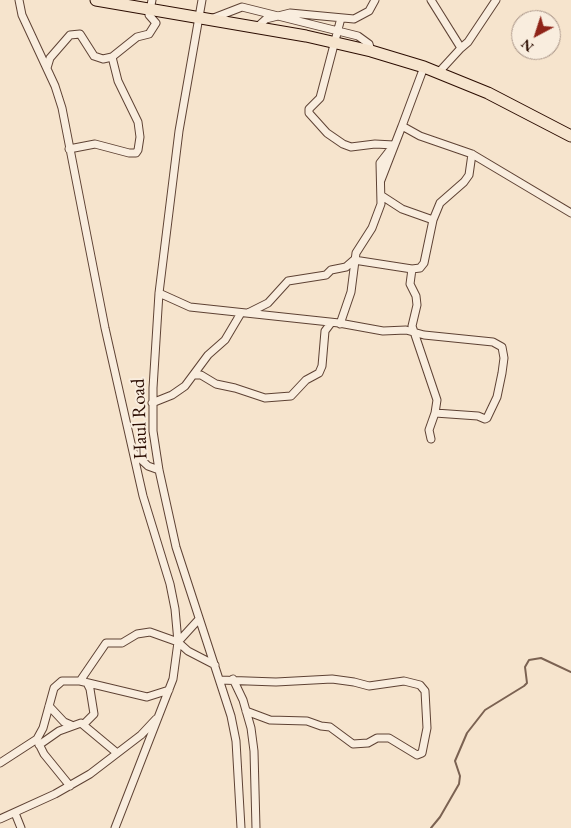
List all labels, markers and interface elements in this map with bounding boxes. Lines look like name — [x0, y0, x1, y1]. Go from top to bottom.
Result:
north arrow — [511, 10, 561, 60]
text: N — [517, 35, 537, 56]
street label: Haul Road — [127, 378, 153, 460]

